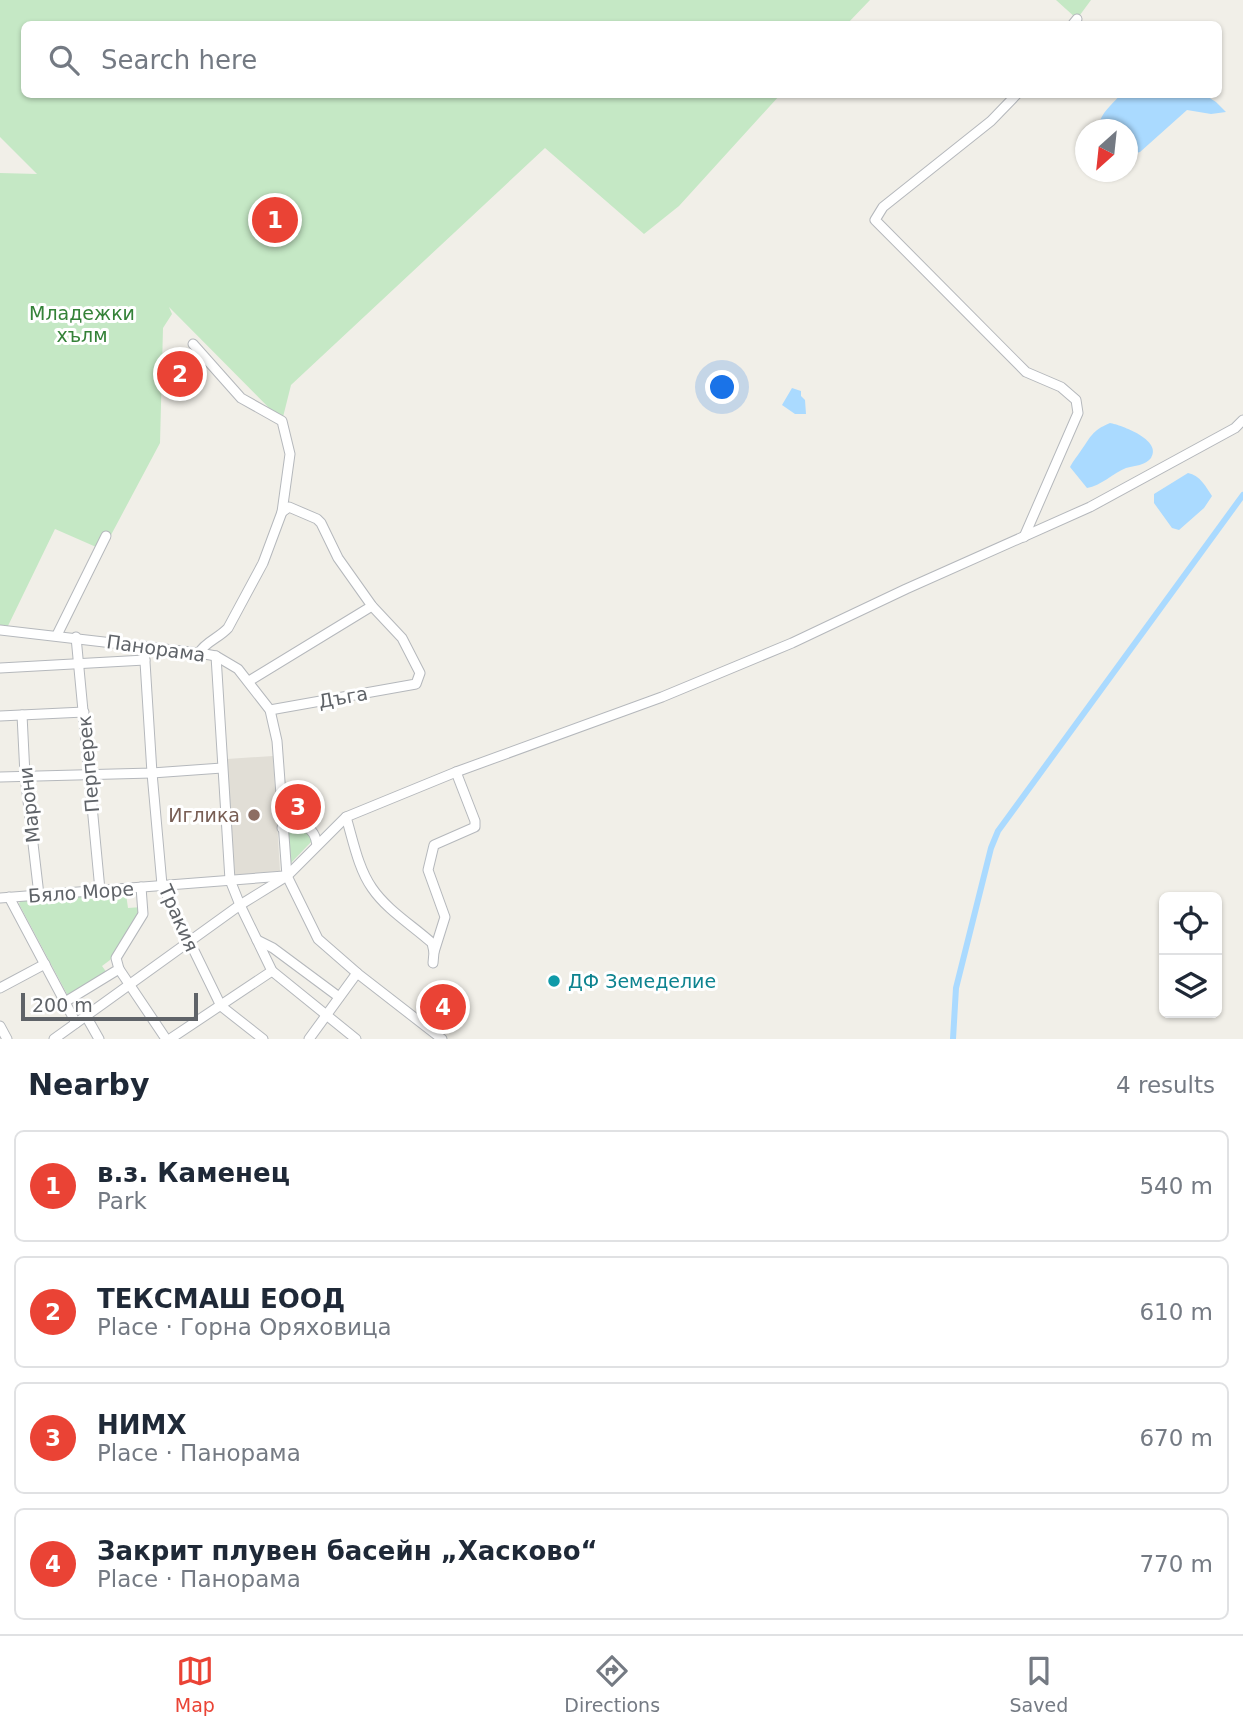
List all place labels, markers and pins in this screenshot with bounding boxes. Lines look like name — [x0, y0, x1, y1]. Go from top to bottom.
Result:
pin: 1 — [252, 194, 298, 246]
pin: 2 — [157, 348, 203, 400]
pin: 3 — [275, 781, 321, 833]
place label: Иглика — [168, 804, 240, 826]
marker: Иглика — [246, 807, 262, 823]
place label: ДФ Земеделие — [568, 970, 716, 992]
marker: ДФ Земеделие — [546, 973, 562, 989]
pin: 4 — [420, 981, 466, 1033]

